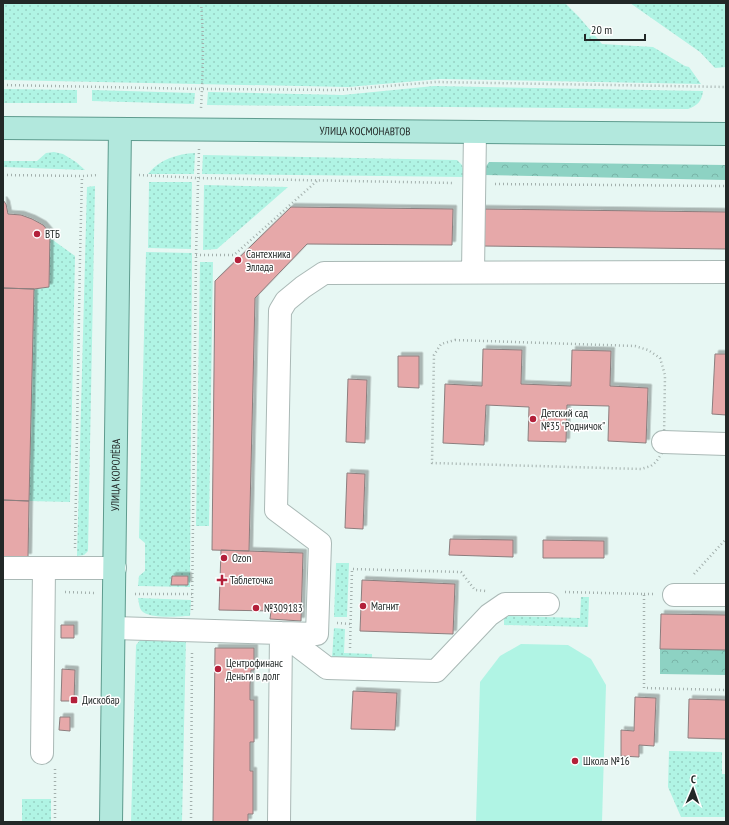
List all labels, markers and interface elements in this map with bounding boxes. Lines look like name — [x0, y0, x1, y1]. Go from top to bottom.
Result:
scale bar — [585, 16, 645, 42]
text: 20 m — [591, 22, 612, 37]
street label: УЛИЦА КОСМОНАВТОВ — [320, 124, 410, 138]
place label: ВТБ — [45, 227, 60, 241]
marker: ВТБ — [32, 229, 42, 239]
place label: Сантехника Эллада — [246, 247, 291, 274]
marker: Сантехника Эллада — [233, 255, 243, 265]
place label: Детский сад №35 "Родничок" — [541, 406, 605, 433]
marker: Детский сад №35 "Родничок" — [528, 414, 538, 424]
street label: УЛИЦА КОРОЛЁВА — [108, 438, 123, 511]
place label: Ozon — [232, 551, 251, 565]
marker: Ozon — [219, 553, 229, 563]
place label: Таблеточка — [230, 573, 273, 587]
marker: Таблеточка — [217, 575, 227, 585]
place label: Магнит — [371, 599, 399, 613]
place label: №309183 — [264, 601, 303, 615]
marker: Магнит — [358, 601, 368, 611]
marker: №309183 — [251, 603, 261, 613]
place label: Центрофинанс Деньги в долг — [226, 656, 283, 683]
marker: Центрофинанс Деньги в долг — [213, 664, 223, 674]
place label: Дискобар — [82, 693, 120, 707]
marker: Дискобар — [69, 695, 79, 705]
place label: Школа №16 — [583, 754, 630, 768]
marker: Школа №16 — [570, 756, 580, 766]
north arrow — [673, 769, 713, 809]
text: С — [691, 772, 696, 786]

